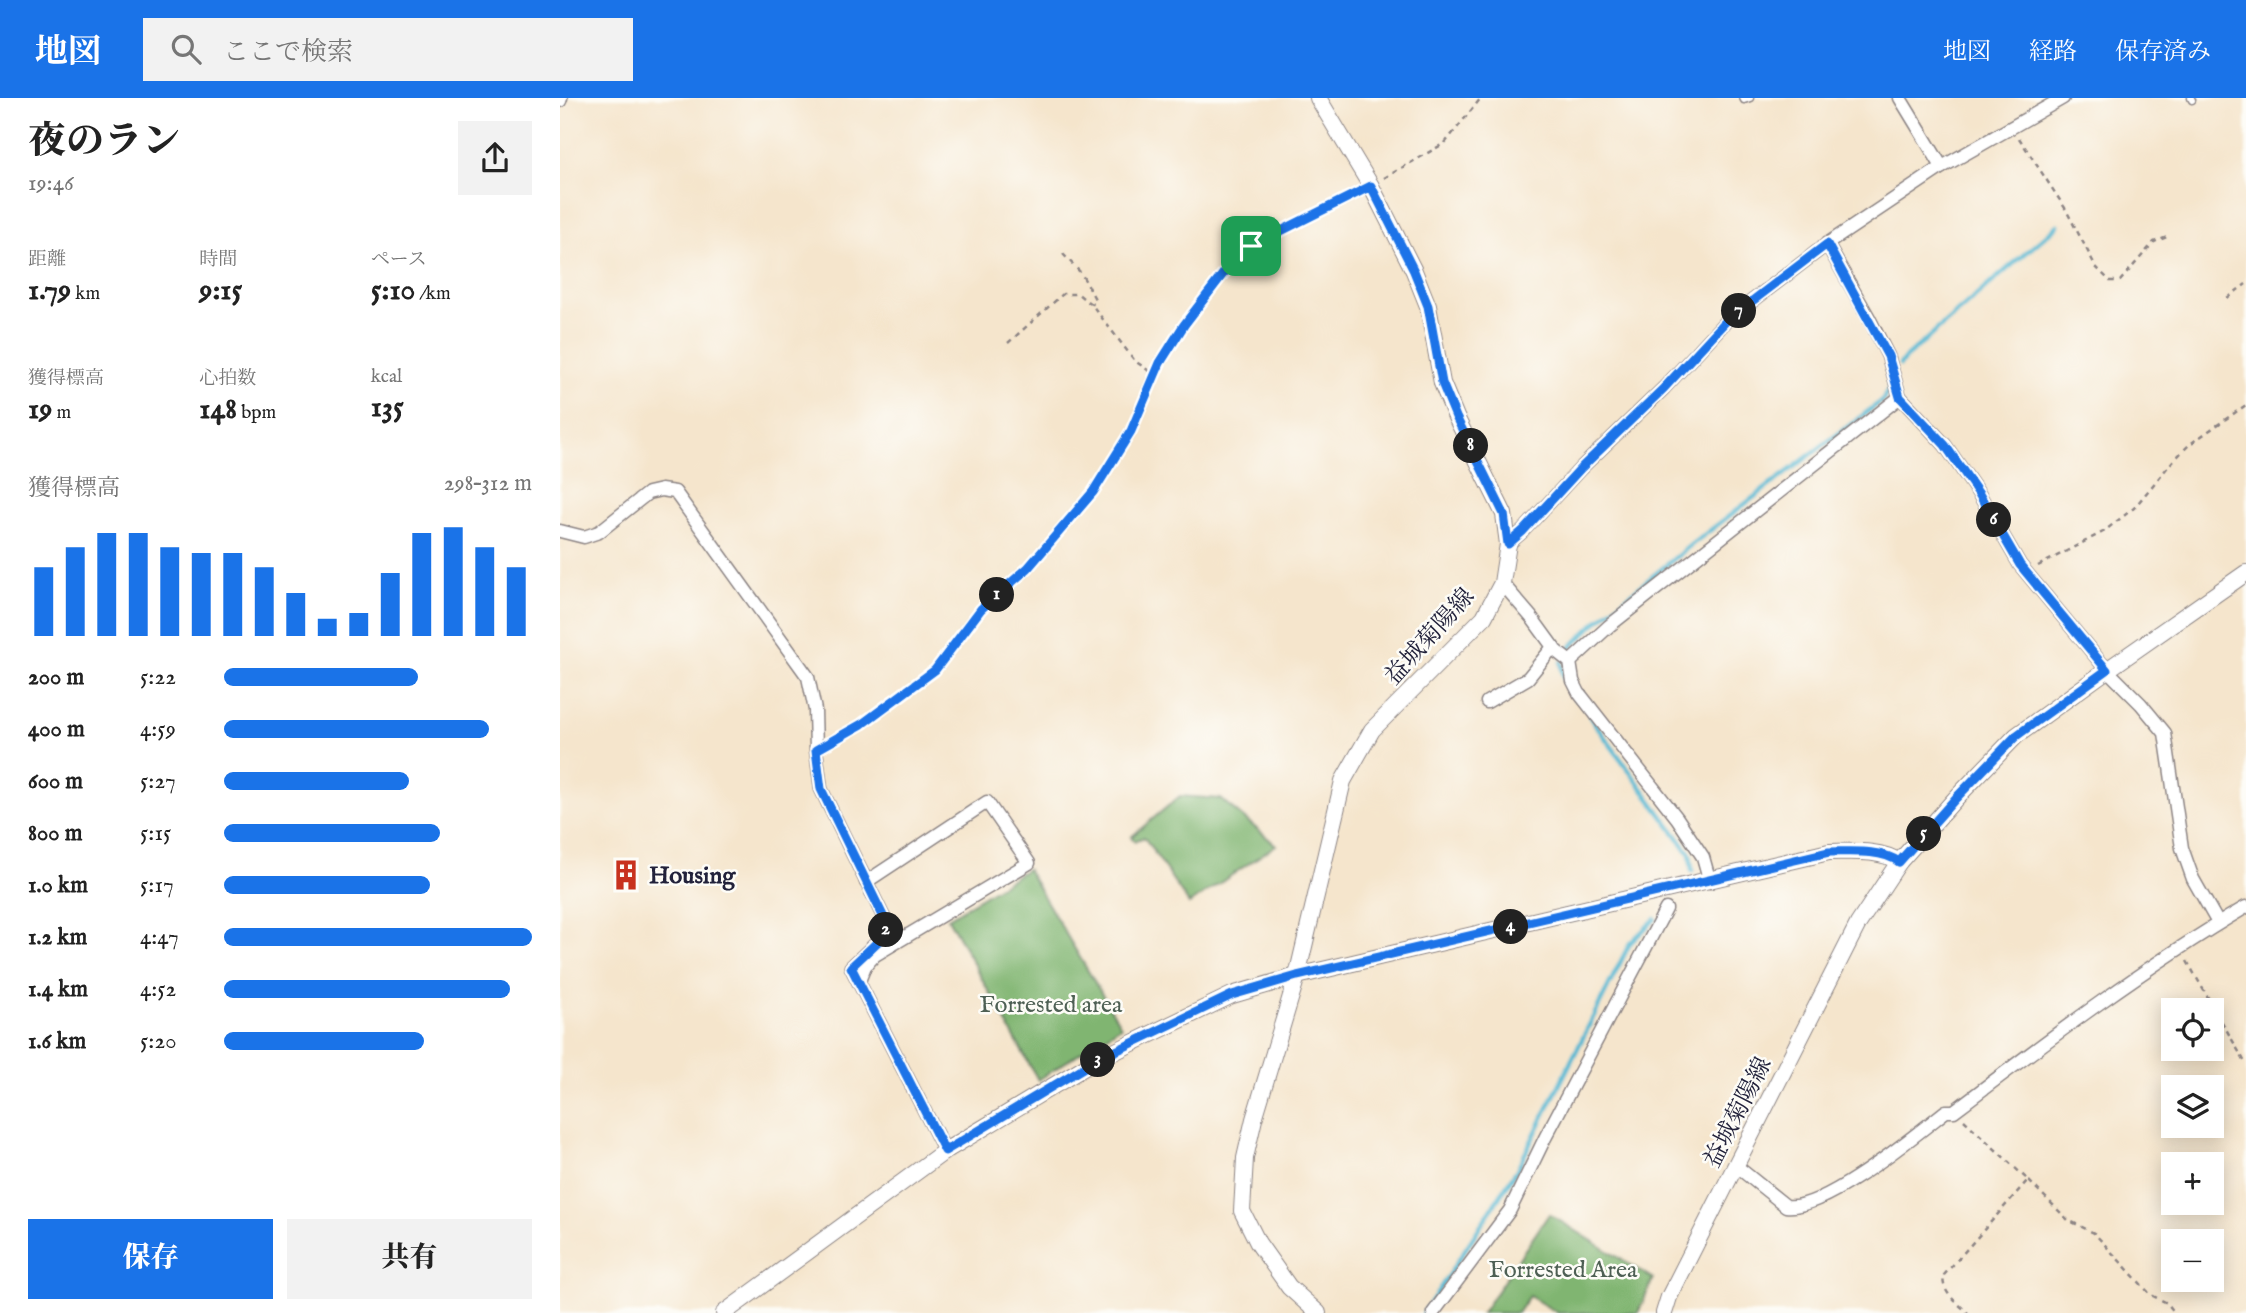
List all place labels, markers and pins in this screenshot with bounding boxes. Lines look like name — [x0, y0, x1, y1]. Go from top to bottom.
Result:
pin — [1221, 216, 1281, 276]
pin: 7 — [1722, 294, 1756, 328]
pin: 8 — [1454, 428, 1488, 464]
pin: 6 — [1976, 502, 2012, 538]
pin: 1 — [980, 578, 1014, 612]
pin: 5 — [1906, 816, 1942, 852]
building icon: Housing — [609, 858, 643, 892]
place label: Housing — [649, 861, 736, 892]
pin: 4 — [1494, 910, 1528, 944]
pin: 2 — [868, 912, 904, 948]
pin: 3 — [1080, 1042, 1116, 1077]

